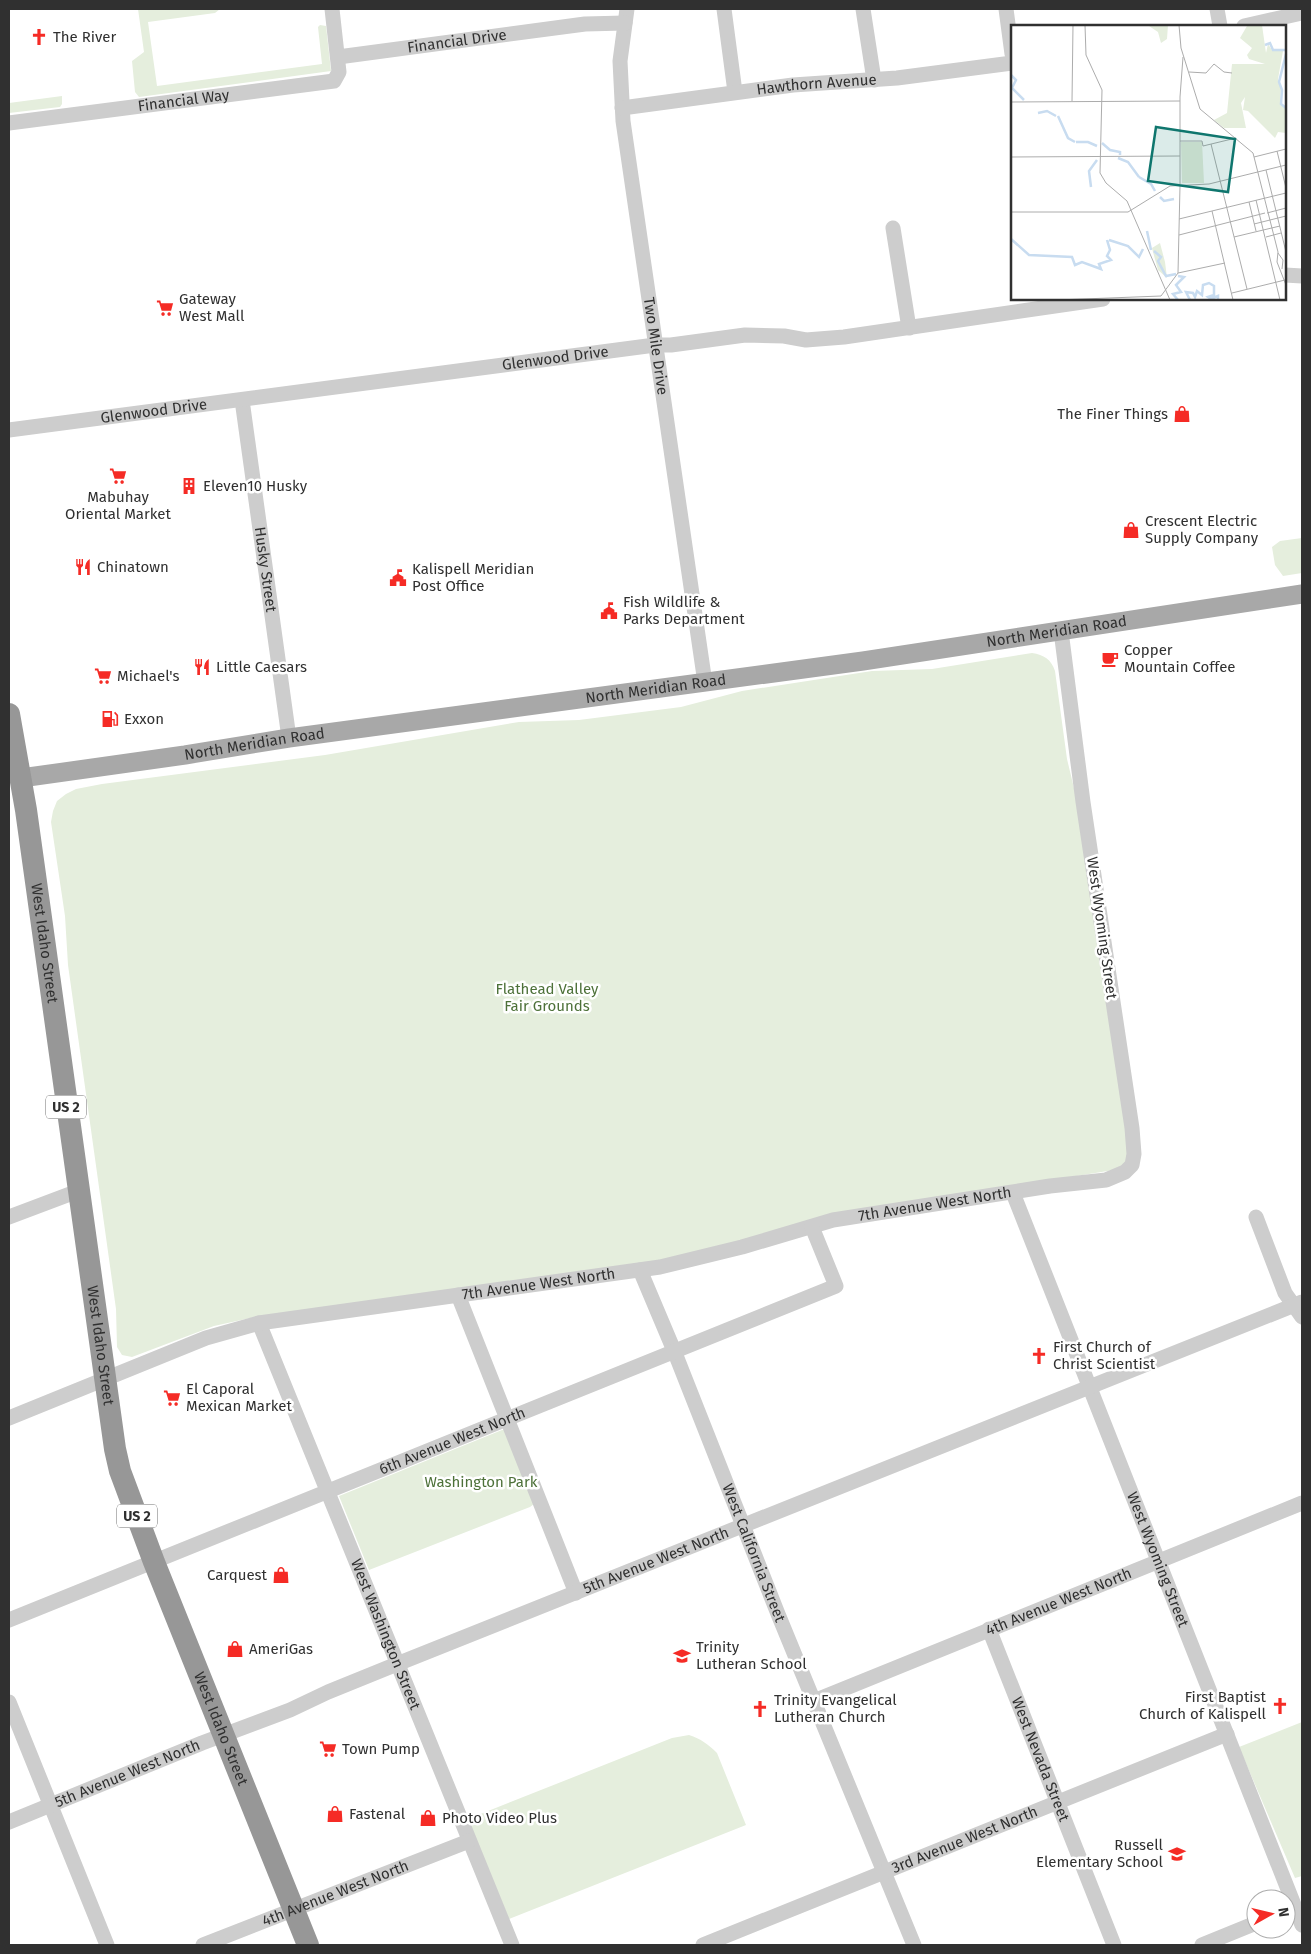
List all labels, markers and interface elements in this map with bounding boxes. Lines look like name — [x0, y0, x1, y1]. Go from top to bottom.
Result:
inset map — [1011, 25, 1286, 300]
street label: Financial Drive — [406, 26, 508, 57]
church icon: The River — [29, 27, 49, 47]
place label: The River — [53, 28, 116, 46]
street label: Hawthorn Avenue — [755, 70, 877, 99]
street label: Financial Way — [137, 86, 231, 115]
place label: Gateway West Mall — [179, 290, 245, 325]
street label: Two Mile Drive — [640, 296, 672, 396]
supermarket icon: Gateway West Mall — [155, 298, 175, 318]
street label: Glenwood Drive — [501, 342, 610, 374]
street label: Glenwood Drive — [99, 395, 208, 427]
shop icon: The Finer Things — [1172, 404, 1192, 424]
place label: The Finer Things — [1057, 405, 1168, 423]
supermarket icon: Mabuhay Oriental Market — [108, 466, 128, 486]
building icon: Eleven10 Husky — [179, 476, 199, 496]
place label: Eleven10 Husky — [203, 477, 308, 495]
place label: Mabuhay Oriental Market — [65, 488, 171, 523]
place label: Crescent Electric Supply Company — [1145, 512, 1259, 547]
shop icon: Crescent Electric Supply Company — [1121, 520, 1141, 540]
street label: Husky Street — [251, 526, 280, 614]
restaurant icon: Chinatown — [73, 557, 93, 577]
place label: Chinatown — [97, 558, 169, 576]
place label: Kalispell Meridian Post Office — [412, 560, 534, 595]
public building icon: Kalispell Meridian Post Office — [388, 568, 408, 588]
place label: Fish Wildlife & Parks Department — [623, 593, 745, 628]
public building icon: Fish Wildlife & Parks Department — [599, 601, 619, 621]
street label: North Meridian Road — [985, 612, 1128, 651]
place label: Copper Mountain Coffee — [1124, 641, 1236, 676]
cafe icon: Copper Mountain Coffee — [1100, 649, 1120, 669]
restaurant icon: Little Caesars — [192, 657, 212, 677]
place label: Little Caesars — [216, 658, 307, 676]
supermarket icon: Michael's — [93, 666, 113, 686]
place label: Michael's — [117, 667, 180, 685]
street label: North Meridian Road — [584, 670, 727, 707]
fuel station icon: Exxon — [100, 709, 120, 729]
place label: Exxon — [124, 710, 164, 728]
street label: North Meridian Road — [183, 724, 326, 764]
street label: West Wyoming Street — [1083, 856, 1121, 1001]
street label: West Idaho Street — [27, 882, 62, 1005]
park label: Flathead Valley Fair Grounds — [496, 980, 599, 1015]
road number: US 2 — [46, 1096, 86, 1118]
street label: 7th Avenue West North — [857, 1183, 1013, 1225]
street label: 7th Avenue West North — [461, 1264, 616, 1304]
street label: West Idaho Street — [83, 1284, 118, 1407]
place label: First Church of Christ Scientist — [1053, 1338, 1156, 1373]
church icon: First Church of Christ Scientist — [1029, 1346, 1049, 1366]
place label: El Caporal Mexican Market — [186, 1380, 293, 1415]
supermarket icon: El Caporal Mexican Market — [162, 1388, 182, 1408]
street label: 6th Avenue West North — [377, 1403, 528, 1479]
park label: Washington Park — [425, 1473, 538, 1491]
street label: West California Street — [719, 1481, 790, 1625]
street label: West Wyoming Street — [1123, 1489, 1193, 1630]
road number: US 2 — [117, 1504, 157, 1528]
street label: 5th Avenue West North — [581, 1523, 731, 1598]
street label: West Washington Street — [347, 1556, 424, 1713]
street label: 4th Avenue West North — [983, 1564, 1134, 1639]
shop icon: Carquest — [271, 1565, 291, 1585]
place label: Carquest — [207, 1566, 268, 1584]
place label: Trinity Lutheran School — [696, 1638, 807, 1673]
shop icon: AmeriGas — [225, 1639, 245, 1659]
place label: AmeriGas — [249, 1640, 313, 1658]
school or university icon: Trinity Lutheran School — [672, 1646, 692, 1666]
street label: West Idaho Street — [190, 1669, 252, 1789]
place label: First Baptist Church of Kalispell — [1139, 1688, 1267, 1723]
place label: Trinity Evangelical Lutheran Church — [774, 1691, 897, 1726]
street label: West Nevada Street — [1008, 1694, 1073, 1825]
church icon: First Baptist Church of Kalispell — [1270, 1696, 1290, 1716]
church icon: Trinity Evangelical Lutheran Church — [750, 1699, 770, 1719]
street label: 5th Avenue West North — [52, 1736, 203, 1811]
supermarket icon: Town Pump — [318, 1739, 338, 1759]
place label: Town Pump — [342, 1740, 420, 1758]
street label: 3rd Avenue West North — [889, 1802, 1040, 1877]
shop icon: Fastenal — [325, 1804, 345, 1824]
place label: Fastenal — [349, 1805, 406, 1823]
shop icon: Photo Video Plus — [418, 1808, 438, 1828]
place label: Photo Video Plus — [442, 1809, 557, 1827]
place label: Russell Elementary School — [1036, 1836, 1164, 1871]
school or university icon: Russell Elementary School — [1167, 1844, 1187, 1864]
street label: 4th Avenue West North — [259, 1857, 411, 1930]
north arrow — [1246, 1889, 1296, 1939]
text: N — [1274, 1906, 1292, 1918]

